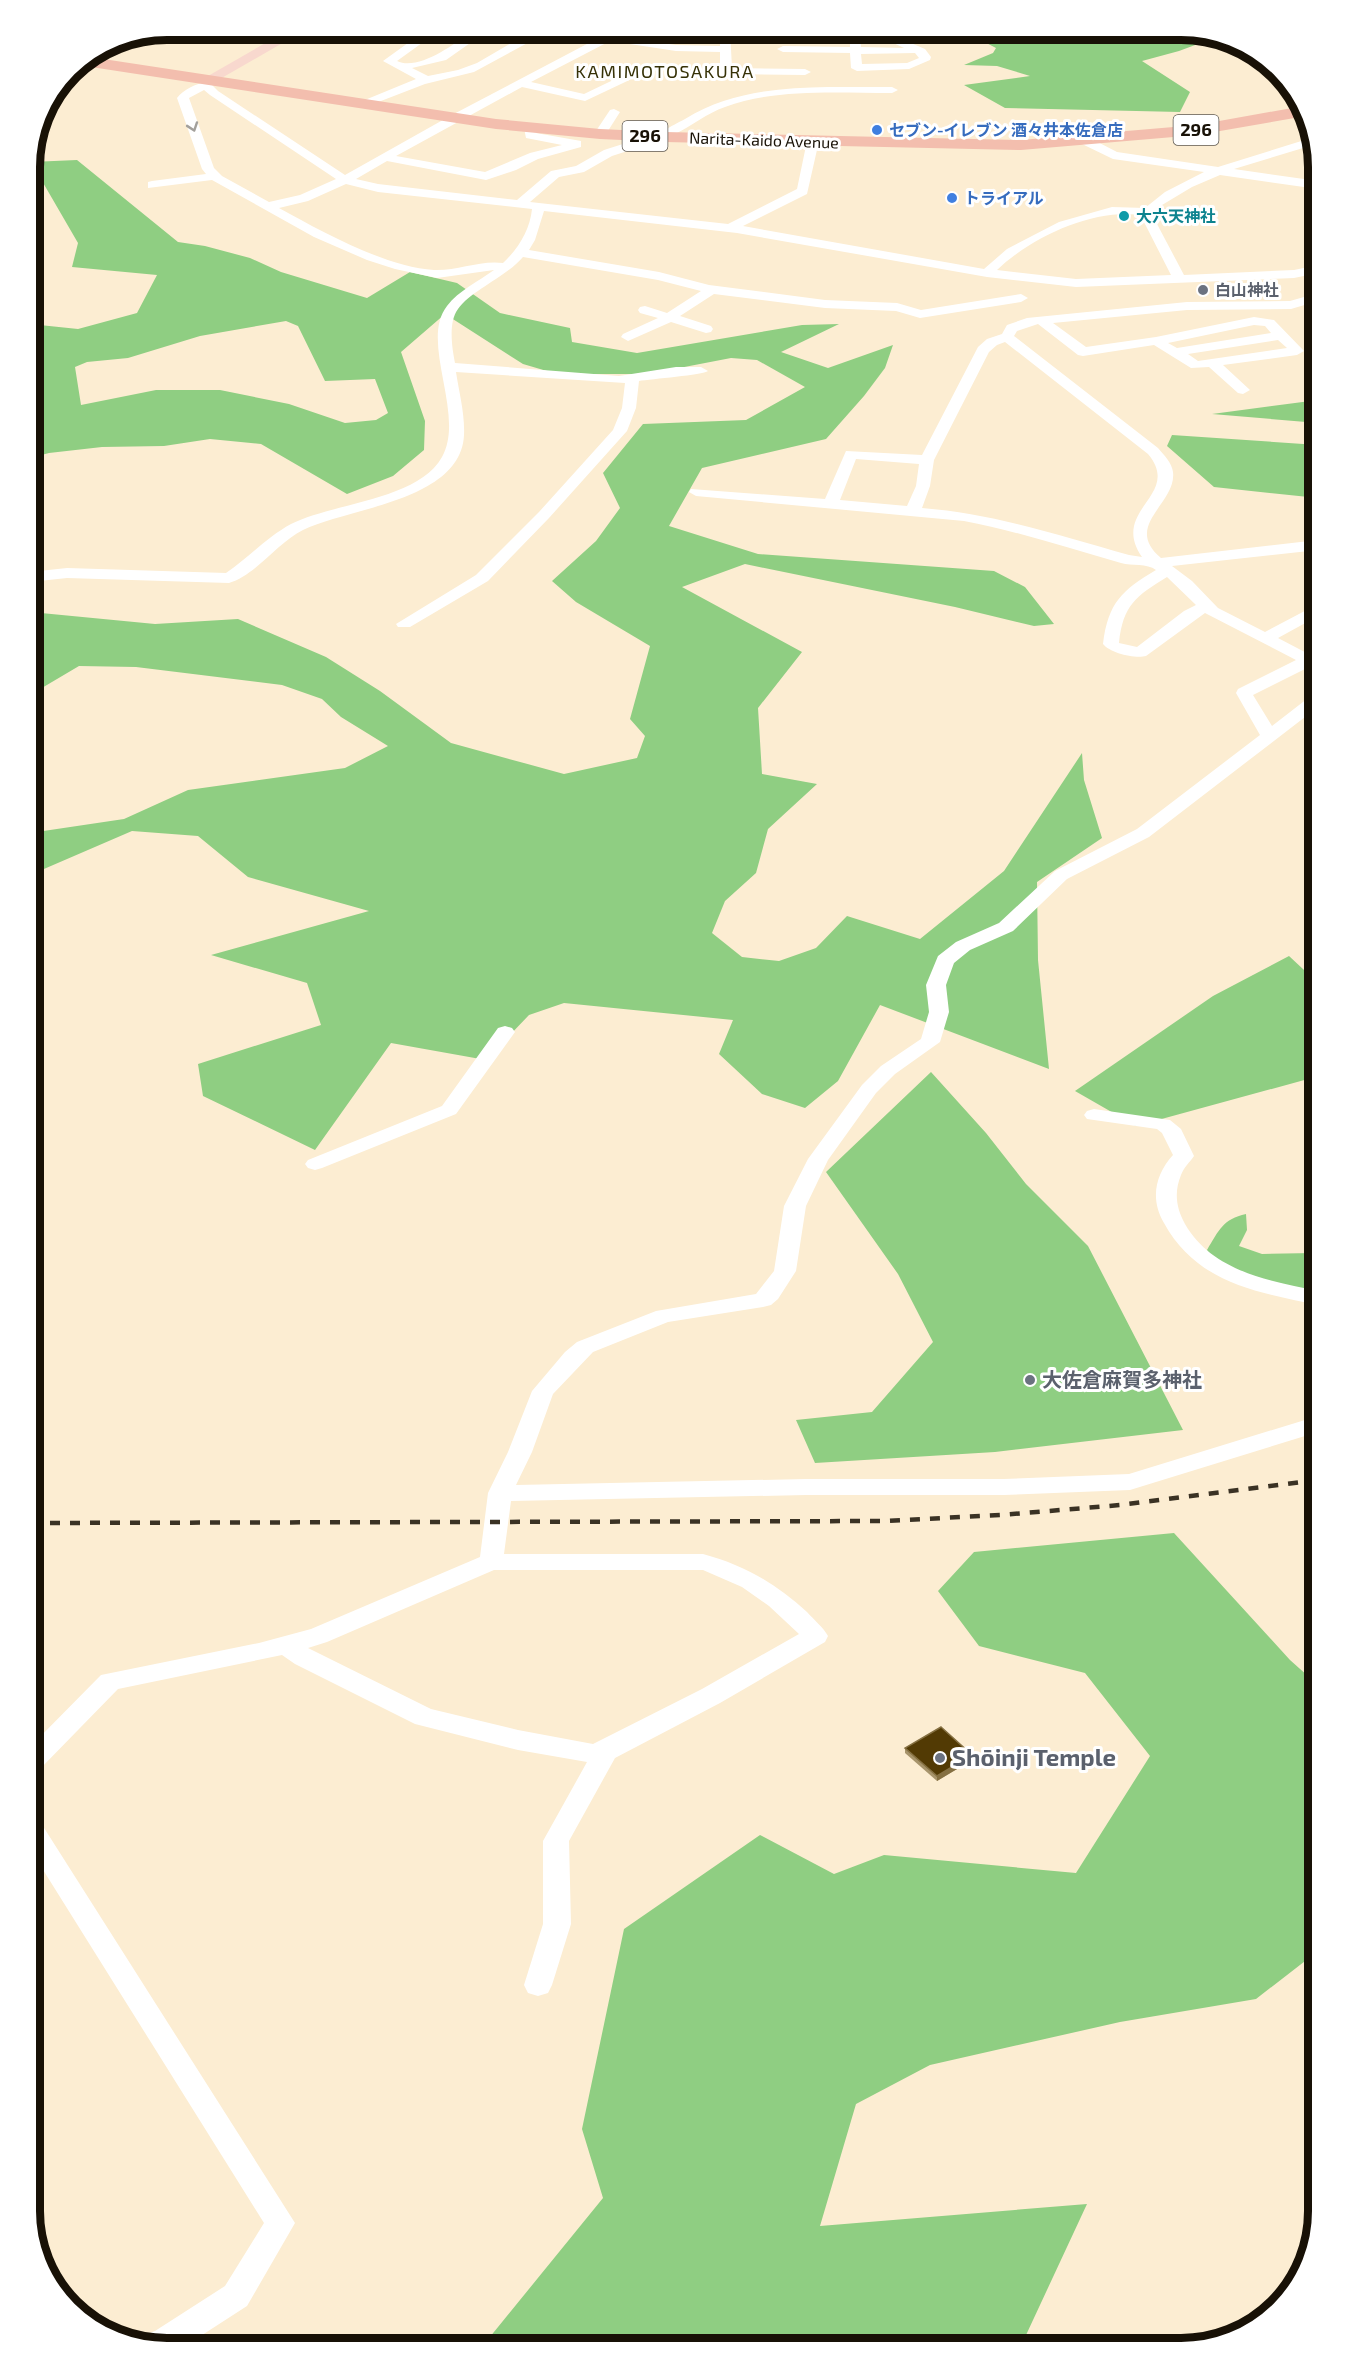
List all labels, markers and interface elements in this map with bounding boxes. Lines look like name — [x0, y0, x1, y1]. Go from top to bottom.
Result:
district label: KAMIMOTOSAKURA — [575, 60, 755, 82]
road number: 296 — [1174, 115, 1218, 145]
place label: セブン-イレブン 酒々井本佐倉店 — [889, 120, 1123, 139]
road number: 296 — [622, 121, 668, 151]
one-way arrow — [185, 122, 198, 132]
marker: セブン-イレブン 酒々井本佐倉店 — [870, 123, 884, 137]
street label: Narita-Kaido Avenue — [689, 127, 839, 152]
place label: トライアル — [964, 188, 1044, 207]
marker: トライアル — [945, 191, 959, 205]
place label: 大六天神社 — [1136, 206, 1216, 225]
marker: 大六天神社 — [1117, 209, 1131, 223]
place label: 白山神社 — [1215, 280, 1279, 299]
marker: 白山神社 — [1196, 283, 1210, 297]
place label: 大佐倉麻賀多神社 — [1042, 1367, 1202, 1391]
marker: 大佐倉麻賀多神社 — [1023, 1373, 1037, 1387]
place label: Shōinji Temple — [952, 1742, 1116, 1771]
marker: Shōinji Temple — [933, 1751, 947, 1765]

